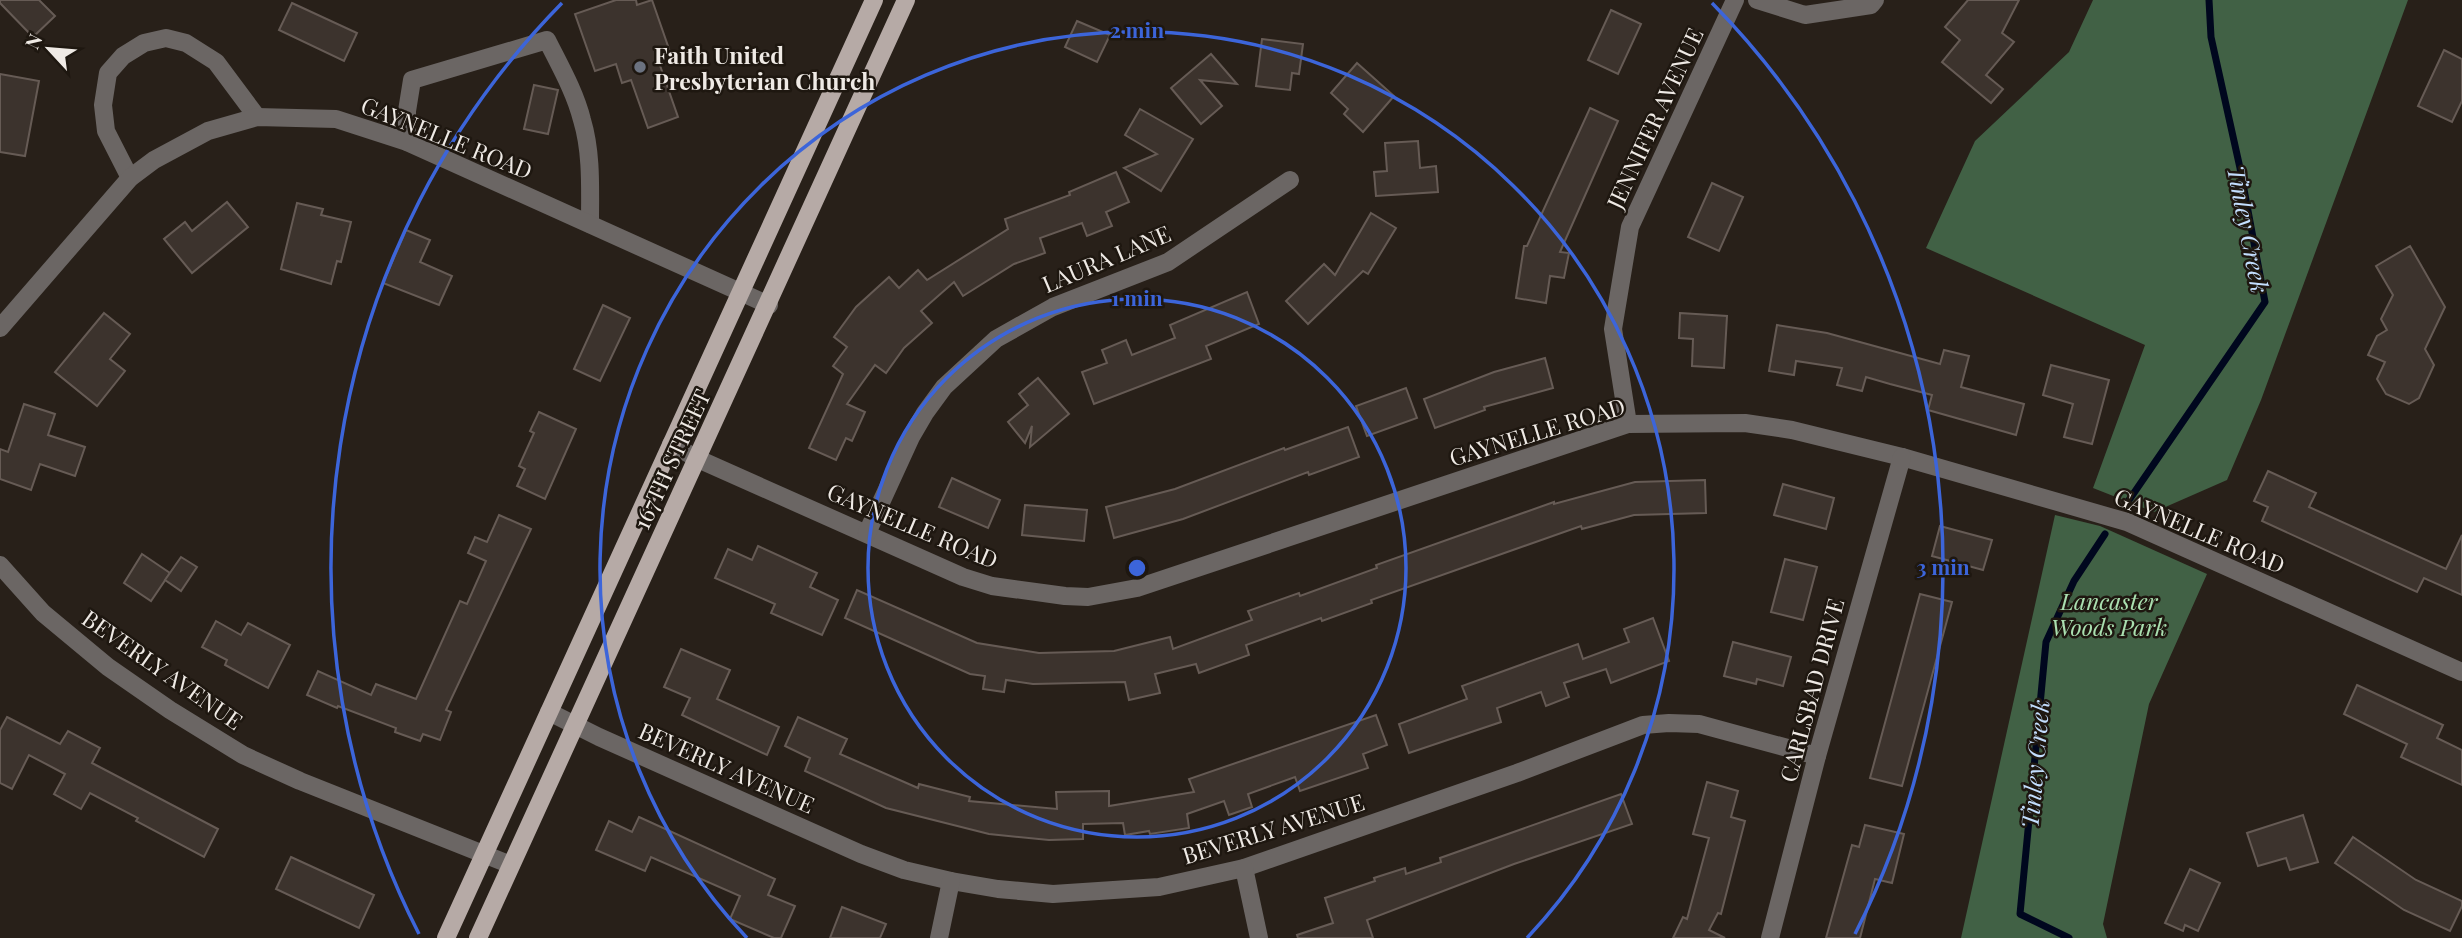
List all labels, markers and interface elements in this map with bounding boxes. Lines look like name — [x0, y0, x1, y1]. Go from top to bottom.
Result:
north arrow — [14, 14, 84, 84]
text: 2 min — [1110, 15, 1164, 43]
street label: JENNIFER AVENUE — [1598, 23, 1710, 214]
text: N — [18, 29, 48, 53]
place label: Faith United Presbyterian Church — [654, 39, 875, 96]
marker: Faith United Presbyterian Church — [632, 59, 648, 75]
street label: GAYNELLE ROAD — [357, 88, 537, 186]
water label: Tinley Creek — [2221, 163, 2277, 295]
street label: LAURA LANE — [1037, 217, 1175, 299]
text: 1 min — [1111, 283, 1163, 311]
street label: 167TH STREET — [625, 384, 717, 534]
street label: GAYNELLE ROAD — [1445, 390, 1629, 472]
street label: GAYNELLE ROAD — [823, 475, 1003, 575]
street label: GAYNELLE ROAD — [2110, 480, 2290, 580]
text: 3 min — [1916, 552, 1970, 580]
centre of rings — [1125, 556, 1149, 580]
park label: Lancaster Woods Park — [2051, 585, 2167, 642]
street label: CARLSBAD DRIVE — [1772, 595, 1850, 785]
street label: BEVERLY AVENUE — [77, 602, 249, 736]
water label: Tinley Creek — [2012, 698, 2056, 830]
street label: BEVERLY AVENUE — [634, 714, 820, 820]
street label: BEVERLY AVENUE — [1178, 786, 1368, 870]

